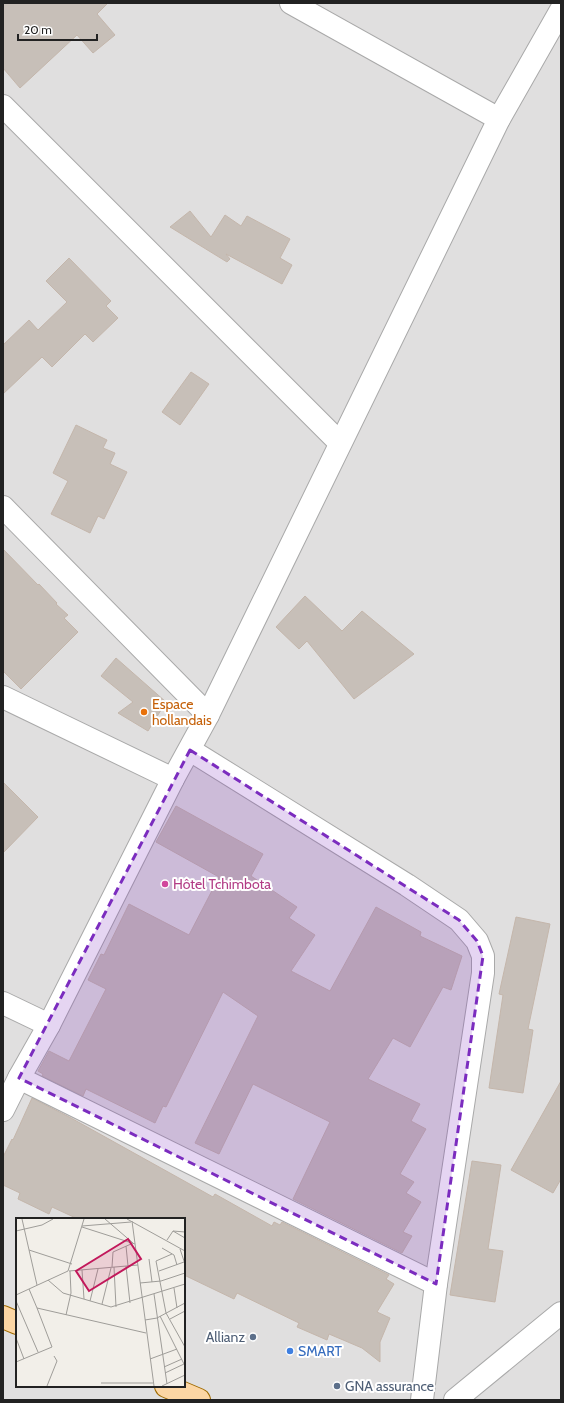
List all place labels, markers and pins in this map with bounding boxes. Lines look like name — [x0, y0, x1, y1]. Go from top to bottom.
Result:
place label: Espace hollandais — [152, 695, 212, 729]
marker: Espace hollandais — [139, 707, 149, 717]
place label: Hôtel Tchimbota — [173, 875, 271, 893]
marker: Hôtel Tchimbota — [160, 879, 170, 889]
place label: Allianz — [206, 1328, 245, 1346]
marker: Allianz — [248, 1332, 258, 1342]
place label: SMART — [298, 1342, 342, 1360]
marker: SMART — [285, 1346, 295, 1356]
place label: GNA assurance — [345, 1377, 434, 1395]
marker: GNA assurance — [332, 1381, 342, 1391]

